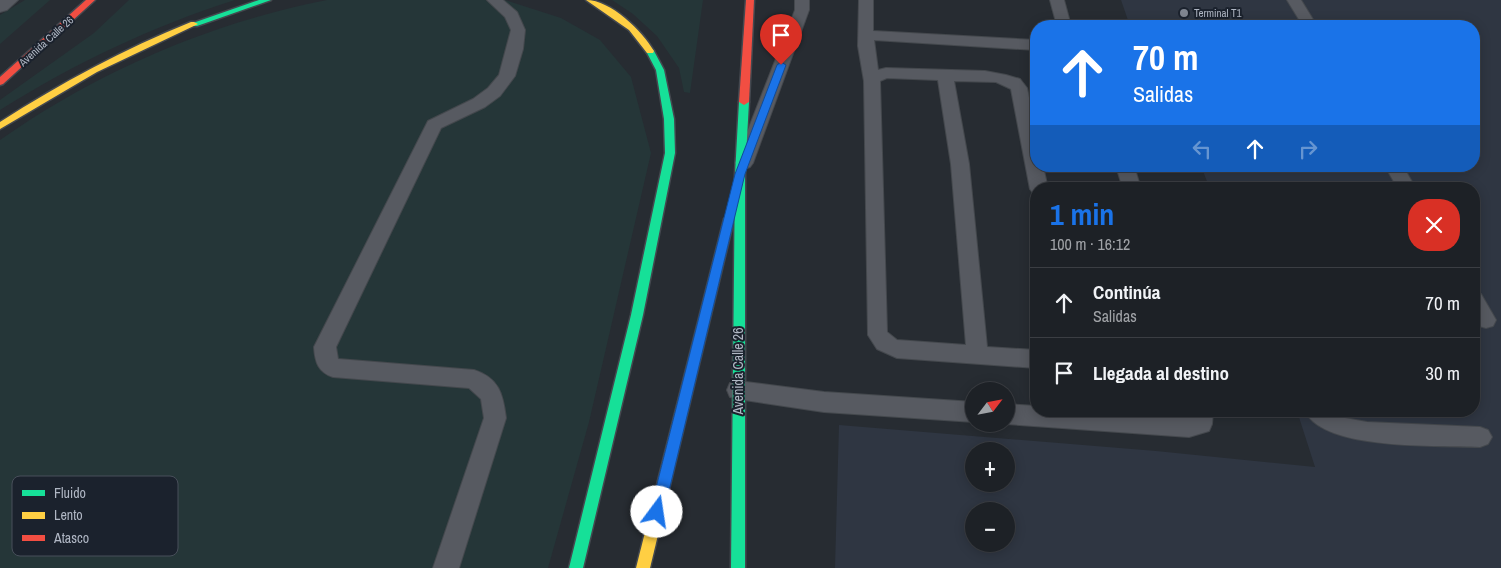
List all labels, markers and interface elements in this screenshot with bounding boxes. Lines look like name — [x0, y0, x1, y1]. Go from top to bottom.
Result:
place label: Terminal T1 — [1194, 6, 1241, 20]
marker: Terminal T1 — [1178, 7, 1190, 19]
street label: Avenida Calle 26 — [15, 13, 76, 70]
pin — [760, 14, 802, 65]
icon: arrive — [767, 21, 795, 49]
text: 70 m — [1133, 34, 1198, 81]
icon: ahead — [1050, 40, 1115, 105]
text: Salidas — [1133, 79, 1193, 109]
icon: left — [1188, 135, 1216, 163]
icon: ahead — [1241, 135, 1269, 163]
icon: right — [1294, 135, 1322, 163]
text: 1 min — [1050, 194, 1114, 234]
button: close — [1408, 199, 1460, 251]
text: 100 m · 16:12 — [1050, 233, 1130, 255]
text: Continúa — [1093, 279, 1161, 305]
icon: ahead — [1050, 289, 1078, 317]
text: 70 m — [1425, 290, 1460, 316]
text: Salidas — [1093, 305, 1137, 327]
street label: Avenida Calle 26 — [729, 327, 747, 416]
icon: arrive — [1050, 359, 1078, 387]
text: Llegada al destino — [1093, 360, 1229, 386]
text: 30 m — [1425, 360, 1460, 386]
north arrow — [965, 382, 1015, 432]
map controls — [965, 382, 1015, 552]
button: + — [965, 442, 1015, 492]
legend — [12, 476, 178, 556]
text: Fluido — [54, 484, 86, 502]
position arrow — [630, 485, 682, 537]
button: − — [965, 502, 1015, 552]
text: Lento — [54, 506, 83, 524]
text: Atasco — [53, 529, 89, 547]

